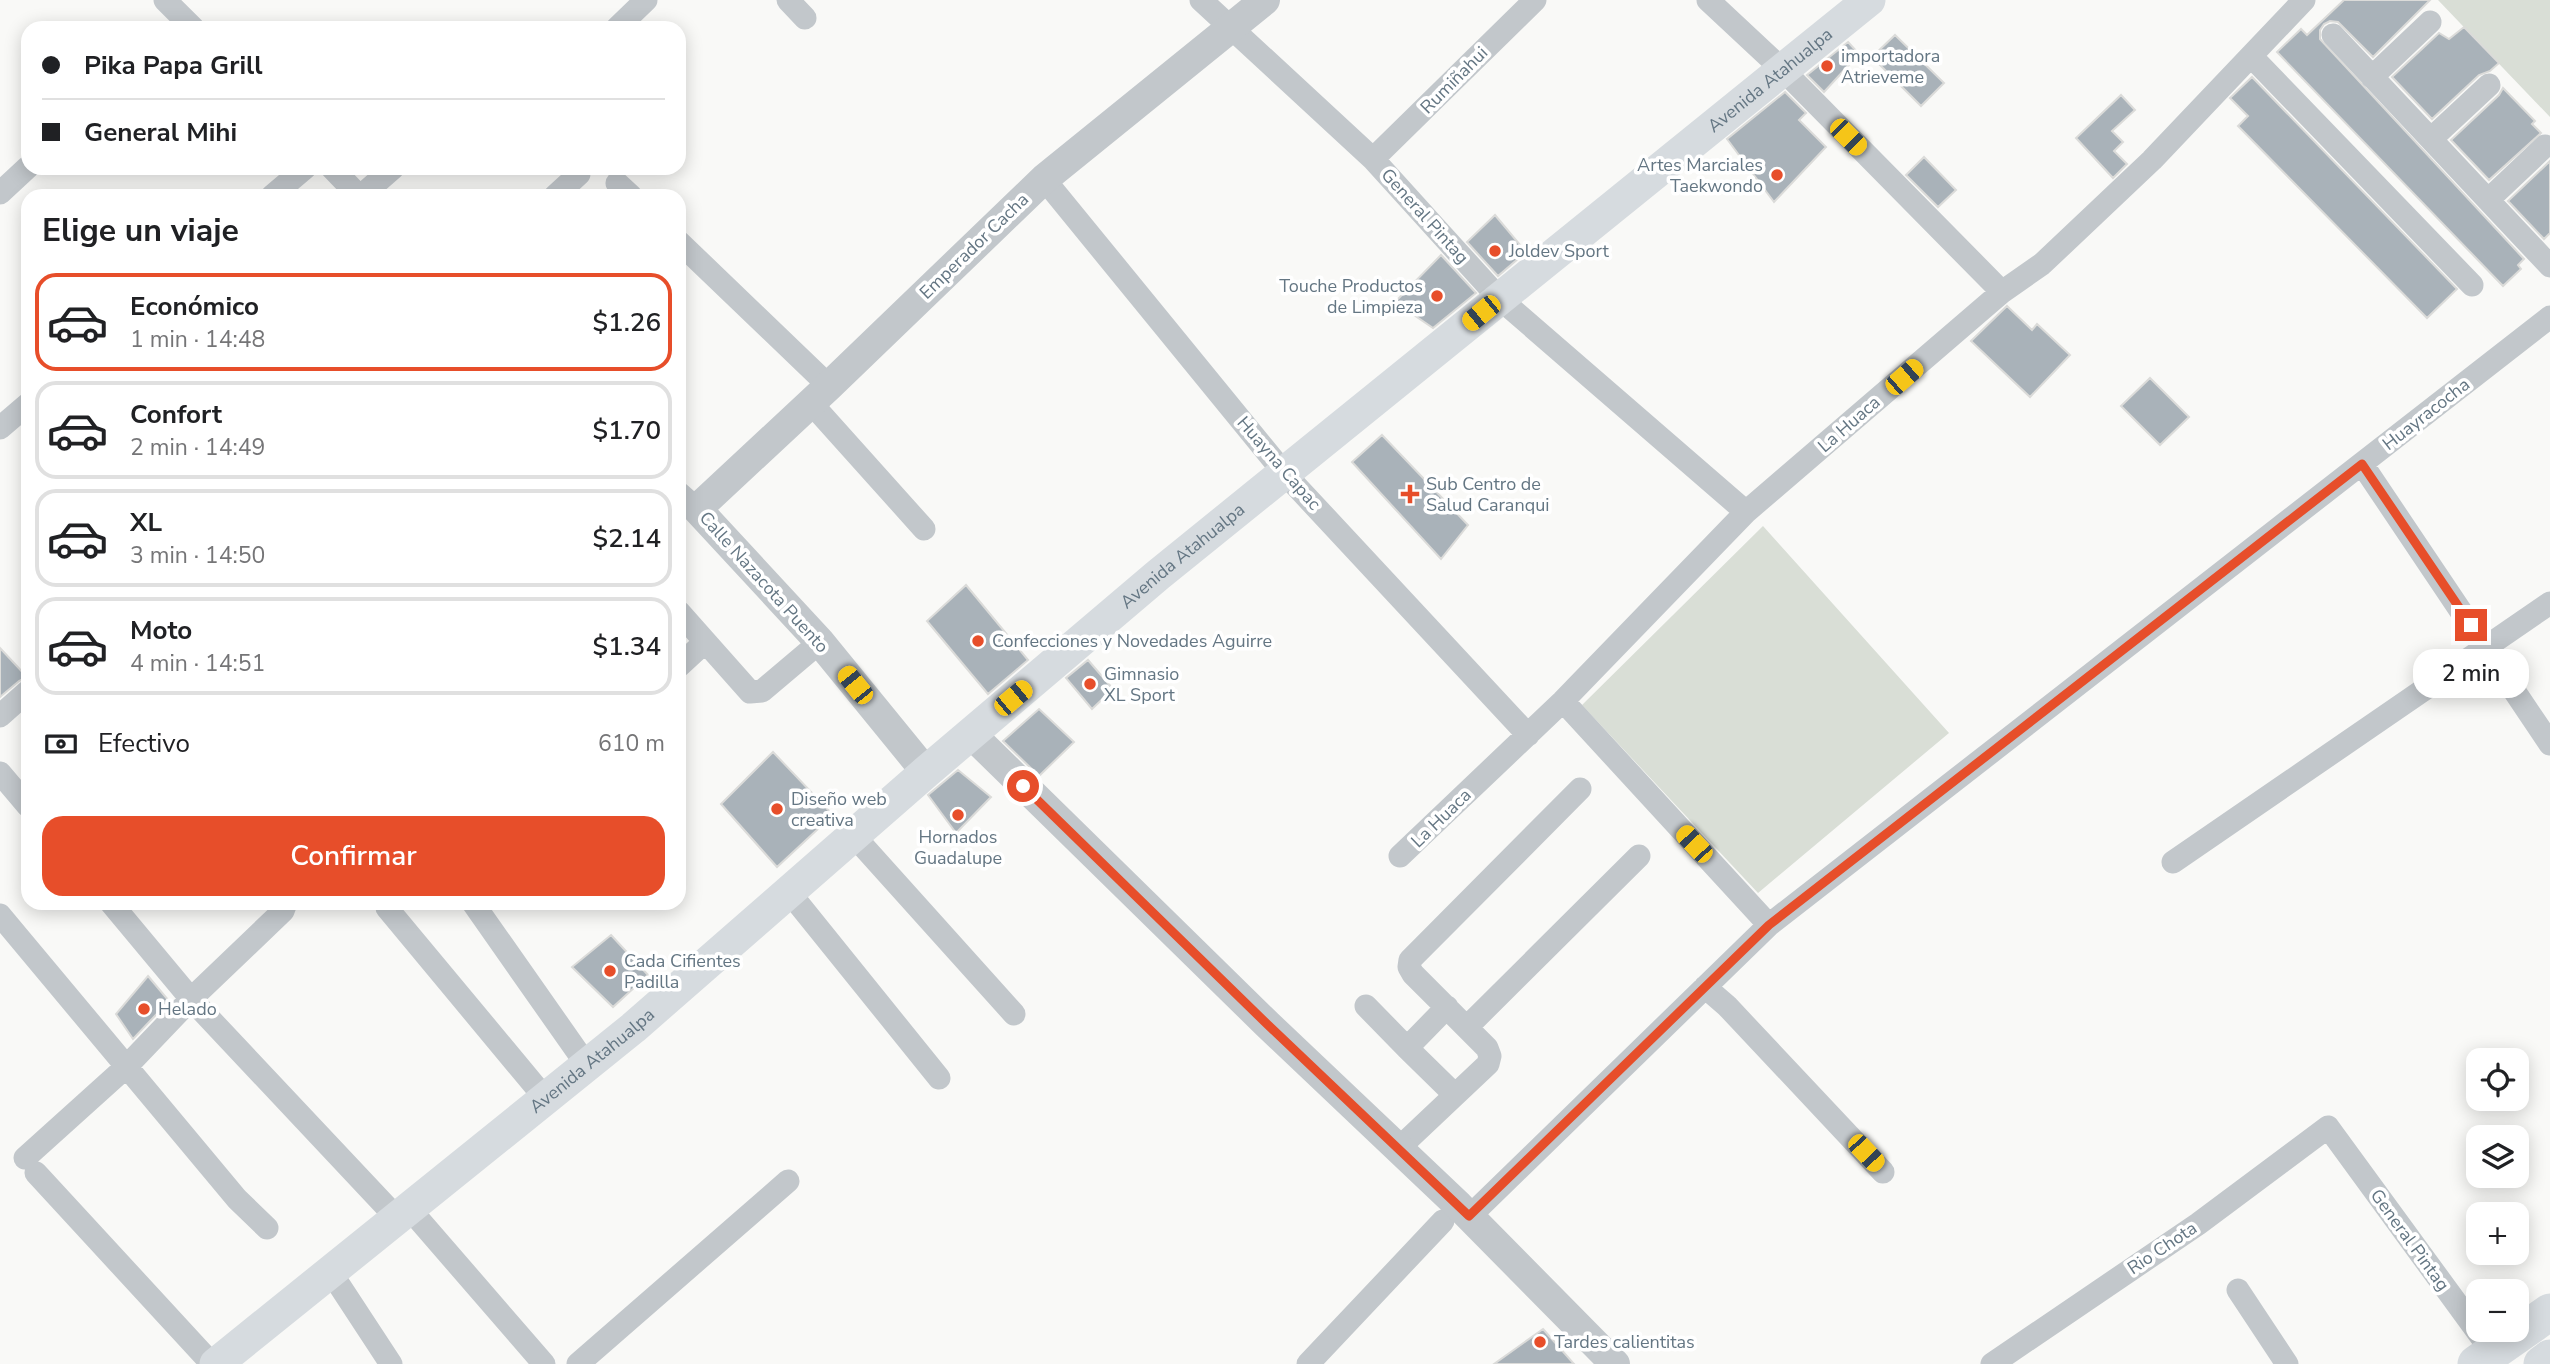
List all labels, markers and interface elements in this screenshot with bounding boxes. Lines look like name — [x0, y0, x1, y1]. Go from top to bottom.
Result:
street label: Avenida Atahualpa — [1702, 22, 1838, 138]
street label: Rumiñahui — [1415, 41, 1493, 119]
place label: importadora Atrieveme — [1841, 44, 1940, 89]
text: Pika Papa Grill — [84, 48, 263, 83]
marker: importadora Atrieveme — [1819, 58, 1835, 74]
text: General Mihi — [84, 115, 237, 150]
car — [1826, 115, 1871, 159]
place label: Artes Marciales Taekwondo — [1637, 153, 1763, 198]
street label: General Pintag — [1376, 163, 1474, 269]
marker: Artes Marciales Taekwondo — [1769, 167, 1785, 183]
street label: Emperador Cacha — [914, 188, 1034, 304]
text: Elige un viaje — [42, 209, 239, 252]
place label: Joldev Sport — [1508, 239, 1609, 263]
marker: Joldev Sport — [1487, 243, 1503, 259]
place label: Touche Productos de Limpieza — [1279, 274, 1423, 319]
marker: Touche Productos de Limpieza — [1429, 288, 1445, 304]
text: Económico — [130, 289, 259, 324]
icon: car — [46, 291, 109, 354]
car — [1459, 292, 1504, 334]
text: $1.26 — [592, 305, 661, 340]
text: 1 min · 14:48 — [130, 324, 265, 355]
car — [1882, 355, 1927, 399]
street label: Huayracocha — [2377, 372, 2475, 456]
street label: La Huaca — [1813, 390, 1885, 458]
text: Confort — [130, 397, 222, 432]
icon: car — [46, 399, 109, 462]
street label: Huayna Capac — [1232, 411, 1326, 515]
text: $1.70 — [592, 413, 661, 448]
text: 2 min · 14:49 — [130, 432, 265, 463]
place label: Sub Centro de Salud Caranqui — [1426, 472, 1549, 517]
marker: Sub Centro de Salud Caranqui — [1400, 484, 1420, 504]
street label: Avenida Atahualpa — [1115, 498, 1250, 614]
text: XL — [130, 505, 162, 540]
street label: Calle Nazacota Puento — [694, 506, 834, 658]
icon: car — [46, 507, 109, 570]
text: $2.14 — [592, 521, 661, 556]
text: 3 min · 14:50 — [130, 540, 265, 571]
route end — [2455, 609, 2487, 641]
text: Moto — [130, 613, 192, 648]
icon: car — [46, 615, 109, 678]
text: $1.34 — [592, 629, 661, 664]
place label: Confecciones y Novedades Aguirre — [992, 629, 1272, 653]
marker: Confecciones y Novedades Aguirre — [970, 633, 986, 649]
text: 4 min · 14:51 — [130, 648, 265, 679]
callout: 2 min — [2413, 650, 2529, 698]
text: 2 min — [2442, 658, 2500, 689]
car — [834, 662, 877, 708]
place label: Gimnasio XL Sport — [1104, 662, 1179, 707]
car — [991, 676, 1036, 720]
marker: Gimnasio XL Sport — [1082, 676, 1098, 692]
icon: cash — [42, 725, 80, 763]
text: Efectivo — [98, 726, 190, 761]
text: 610 m — [598, 728, 665, 759]
route start — [1007, 770, 1039, 802]
street label: La Huaca — [1406, 783, 1476, 853]
place label: Diseño web creativa — [791, 787, 887, 832]
marker: Diseño web creativa — [769, 801, 785, 817]
marker: Hornados Guadalupe — [950, 807, 966, 823]
button: Confirmar — [42, 816, 665, 896]
car — [1672, 821, 1717, 867]
place label: Hornados Guadalupe — [914, 825, 1002, 870]
place label: Cada Cifientes Padilla — [624, 949, 741, 994]
marker: Cada Cifientes Padilla — [602, 963, 618, 979]
place label: Helado — [158, 997, 217, 1021]
marker: Helado — [136, 1001, 152, 1017]
street label: Avenida Atahualpa — [524, 1003, 660, 1119]
map controls — [2466, 1048, 2529, 1342]
button: locate — [2466, 1048, 2529, 1111]
button: layers — [2466, 1125, 2529, 1188]
car — [1844, 1130, 1889, 1176]
street label: General Pintag — [2365, 1184, 2455, 1296]
button: + — [2466, 1202, 2529, 1265]
street label: Rio Chota — [2123, 1216, 2201, 1280]
button: − — [2466, 1279, 2529, 1342]
place label: Tardes calientitas — [1554, 1330, 1695, 1354]
marker: Tardes calientitas — [1532, 1334, 1548, 1350]

